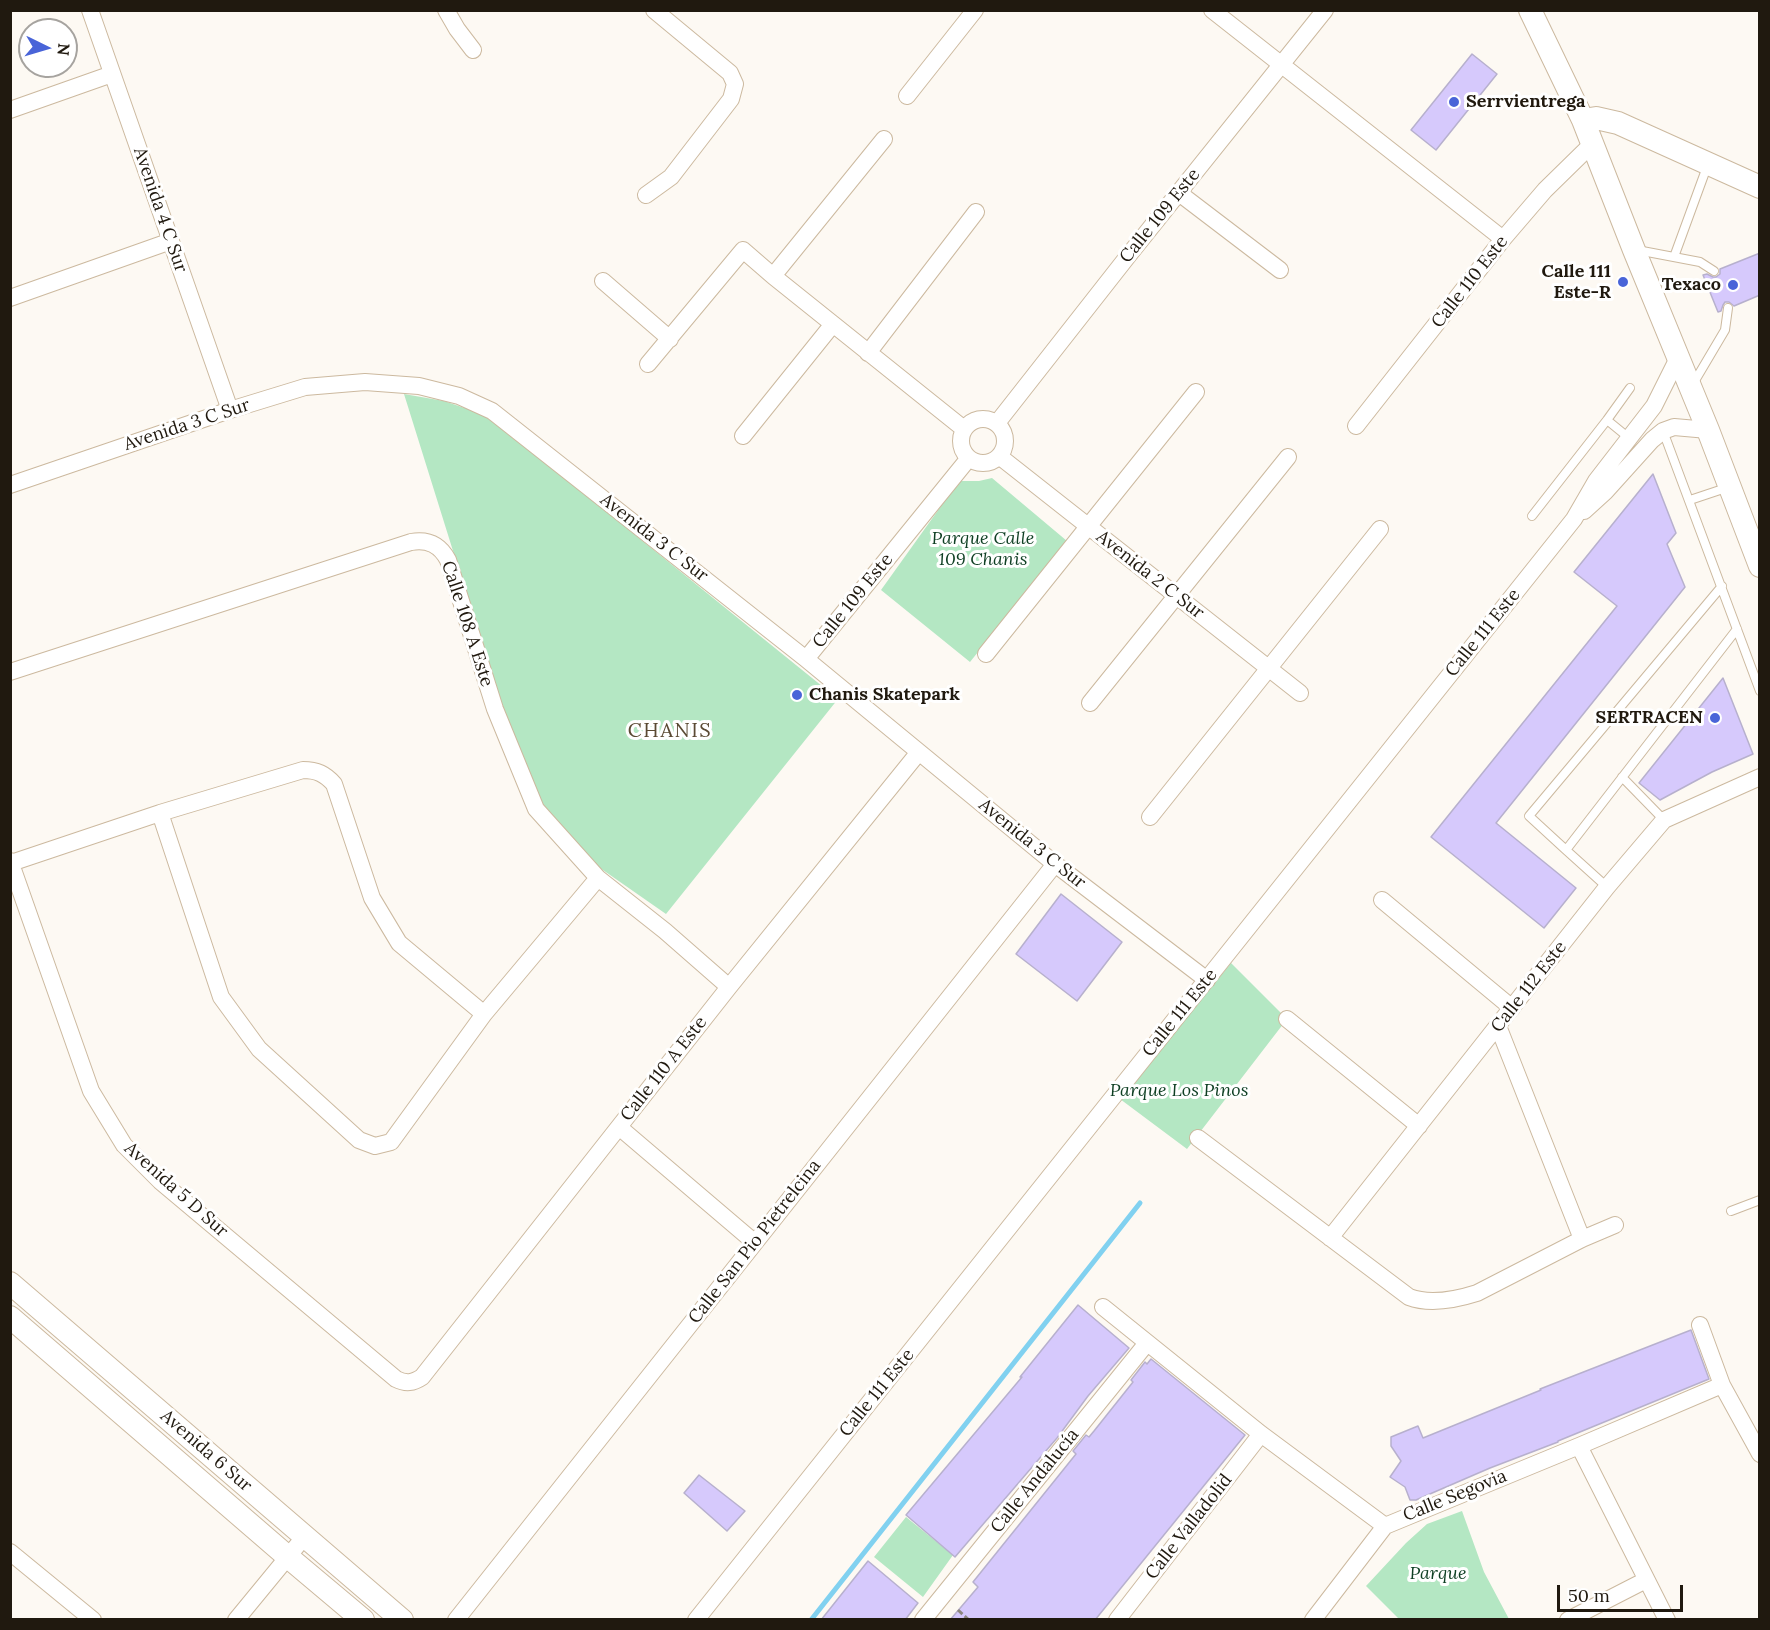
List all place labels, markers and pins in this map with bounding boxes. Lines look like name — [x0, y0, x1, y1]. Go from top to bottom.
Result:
place label: Serrvientrega — [1466, 91, 1586, 113]
marker: Serrvientrega — [1447, 95, 1461, 109]
place label: Calle 111 Este-R — [1542, 261, 1611, 304]
place label: Texaco — [1662, 274, 1721, 296]
marker: Calle 111 Este-R — [1616, 275, 1630, 289]
marker: Texaco — [1726, 278, 1740, 292]
place label: Chanis Skatepark — [809, 684, 960, 706]
marker: Chanis Skatepark — [790, 688, 804, 702]
place label: SERTRACEN — [1595, 707, 1703, 729]
marker: SERTRACEN — [1708, 711, 1722, 725]

